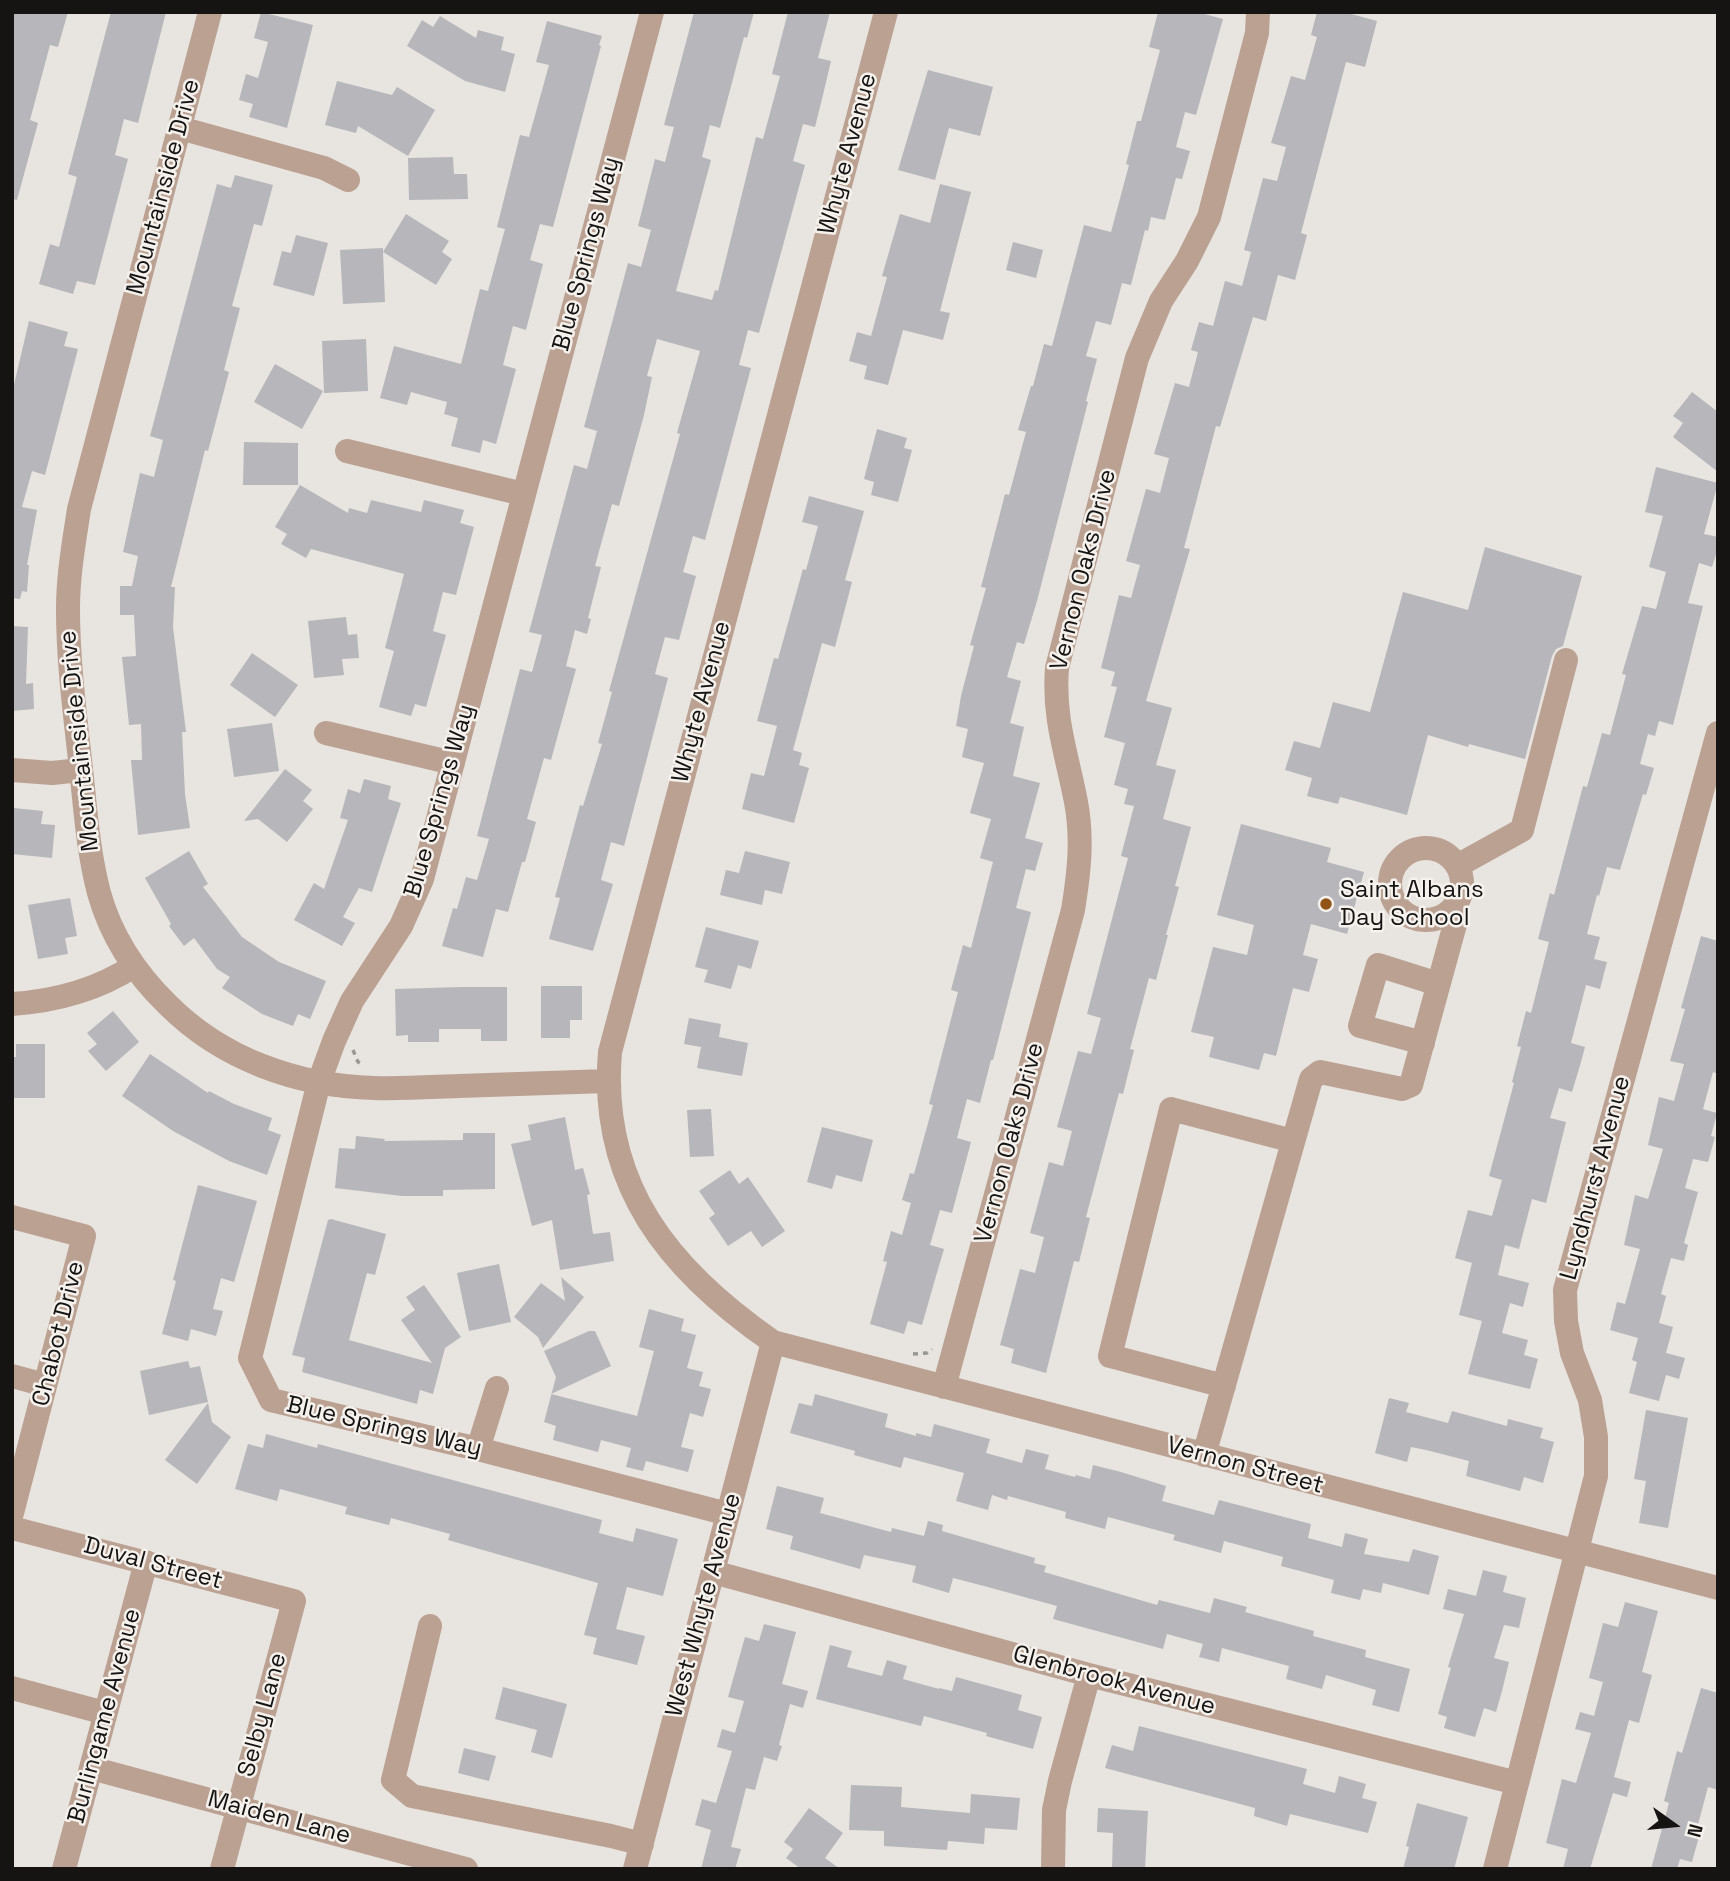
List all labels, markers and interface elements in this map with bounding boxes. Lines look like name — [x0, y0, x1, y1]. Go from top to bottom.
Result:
street label: Whyte Avenue — [813, 70, 883, 238]
street label: Mountainside Drive — [121, 76, 207, 298]
street label: Blue Springs Way — [547, 154, 627, 354]
street label: Vernon Oaks Drive — [1045, 466, 1123, 674]
street label: Whyte Avenue — [667, 618, 737, 786]
street label: Mountainside Drive — [54, 629, 106, 853]
street label: Blue Springs Way — [399, 701, 481, 901]
place label: Saint Albans Day School — [1340, 876, 1484, 932]
marker: Saint Albans Day School — [1318, 896, 1334, 912]
street label: Vernon Oaks Drive — [969, 1040, 1051, 1246]
street label: Lyndhurst Avenue — [1555, 1073, 1637, 1283]
street label: Chabot Drive — [27, 1259, 91, 1409]
street label: Blue Springs Way — [283, 1390, 485, 1464]
street label: Vernon Street — [1164, 1431, 1326, 1501]
street label: West Whyte Avenue — [660, 1490, 748, 1720]
street label: Duval Street — [81, 1532, 225, 1596]
street label: Burlingame Avenue — [62, 1606, 148, 1826]
street label: Glenbrook Avenue — [1010, 1640, 1218, 1722]
street label: Selby Lane — [233, 1650, 293, 1780]
street label: Maiden Lane — [204, 1785, 354, 1851]
north arrow — [1639, 1790, 1709, 1860]
text: N — [1681, 1821, 1708, 1840]

